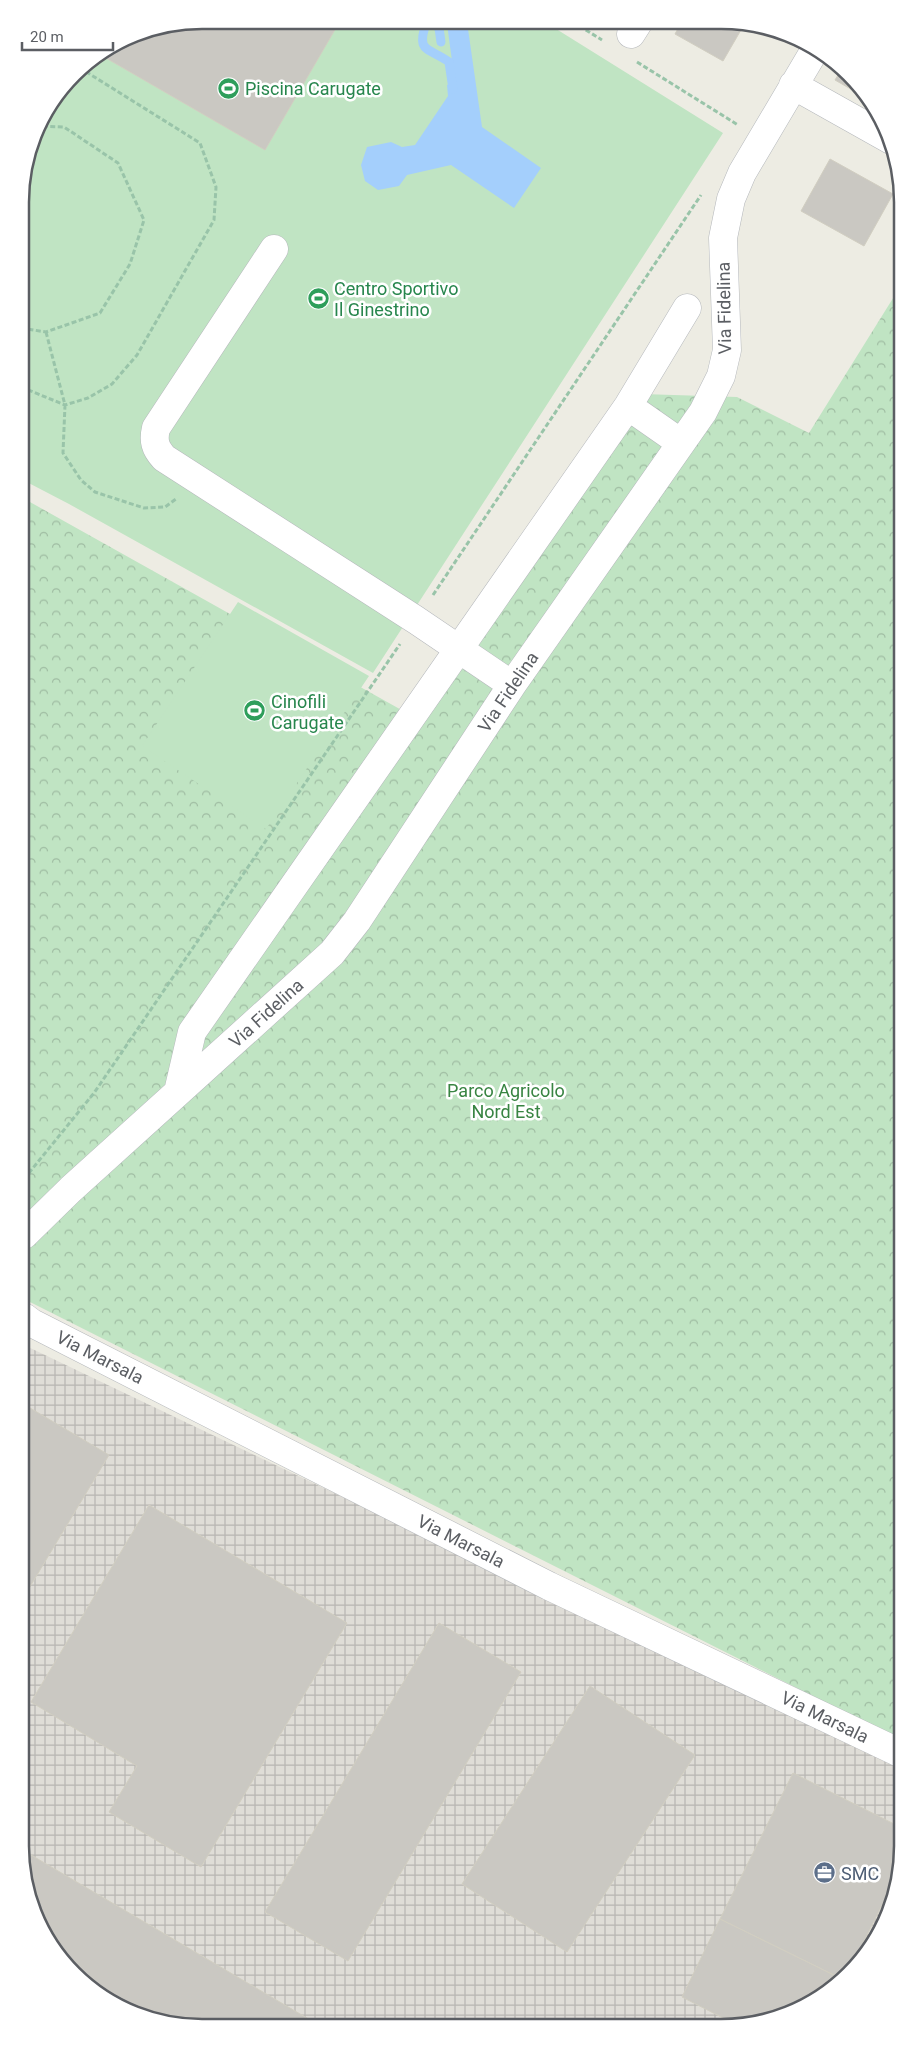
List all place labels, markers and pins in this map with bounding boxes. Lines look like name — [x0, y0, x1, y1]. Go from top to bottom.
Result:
sports icon: Piscina Carugate — [217, 76, 241, 100]
place label: Piscina Carugate — [245, 78, 381, 99]
place label: Centro Sportivo Il Ginestrino — [334, 278, 458, 320]
sports icon: Centro Sportivo Il Ginestrino — [306, 286, 330, 310]
place label: Cinofili Carugate — [271, 691, 344, 733]
sports icon: Cinofili Carugate — [243, 699, 267, 723]
office icon: SMC — [813, 1861, 837, 1885]
place label: SMC — [841, 1863, 879, 1884]

